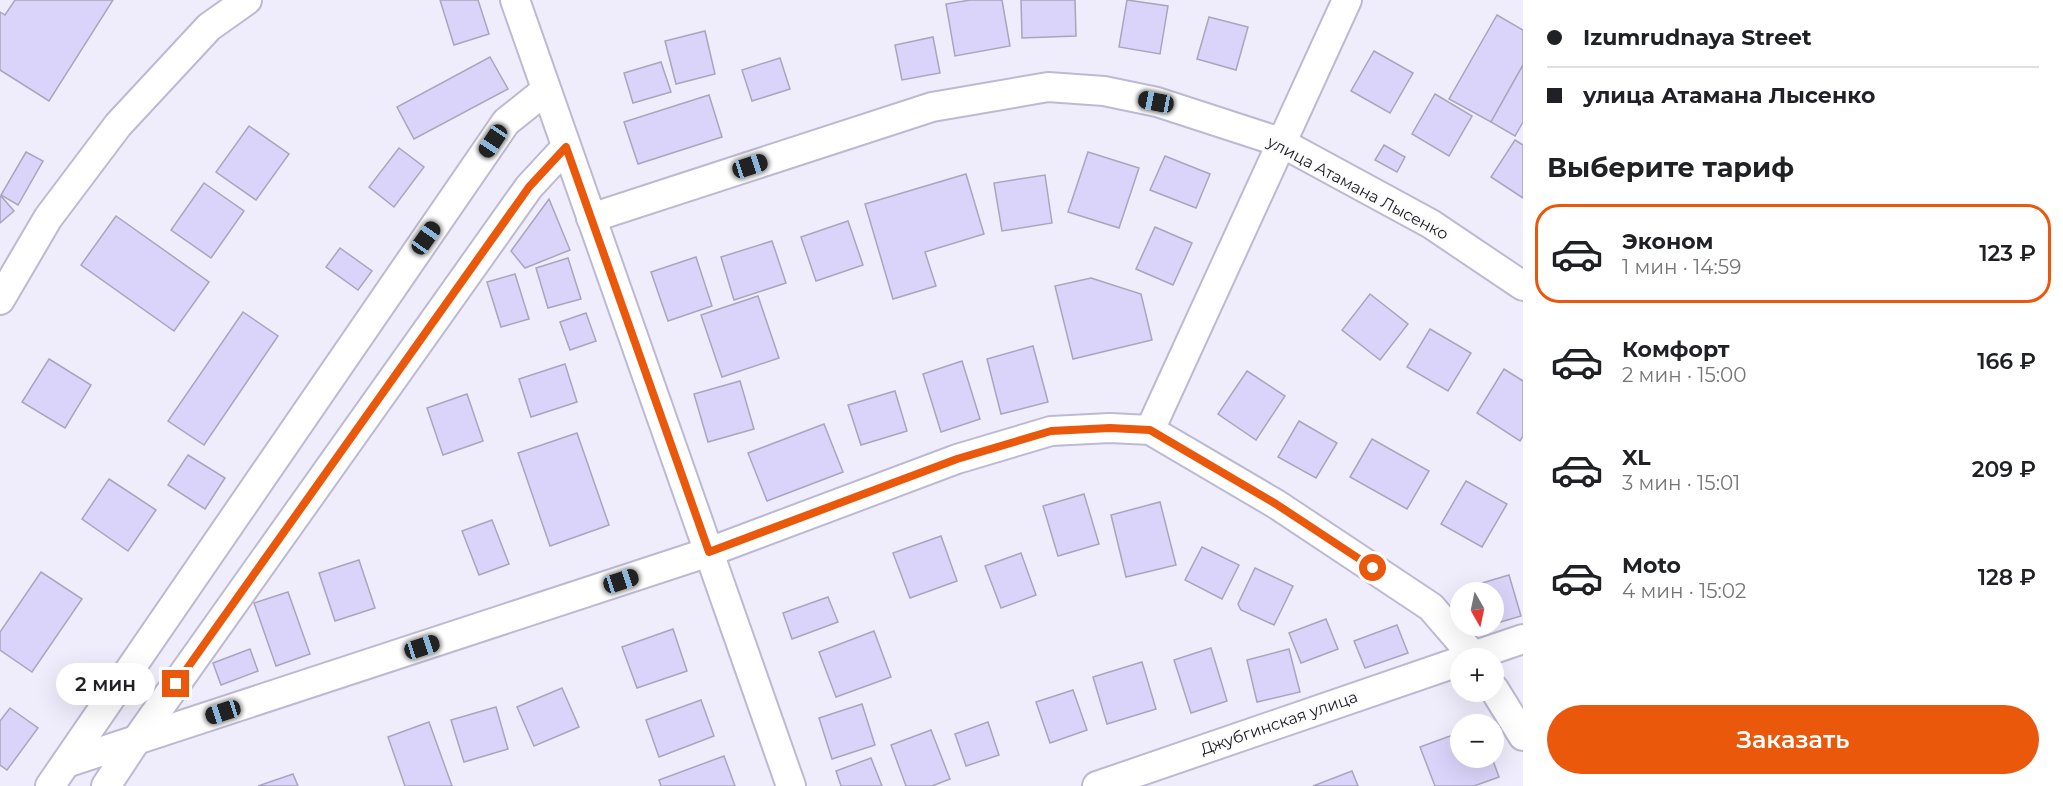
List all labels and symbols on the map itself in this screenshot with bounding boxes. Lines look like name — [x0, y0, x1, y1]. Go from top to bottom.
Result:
car — [1137, 90, 1175, 114]
car — [475, 121, 511, 161]
street label: улица Атамана Лысенко — [1263, 132, 1452, 244]
car — [730, 152, 770, 180]
car — [408, 218, 444, 258]
route start — [1359, 554, 1386, 581]
car — [601, 567, 641, 595]
north arrow — [1450, 582, 1504, 636]
car — [402, 633, 442, 661]
callout: 2 мин — [56, 663, 155, 705]
route end — [162, 670, 189, 697]
street label: Джубгинская улица — [1198, 687, 1360, 759]
car — [203, 698, 243, 726]

